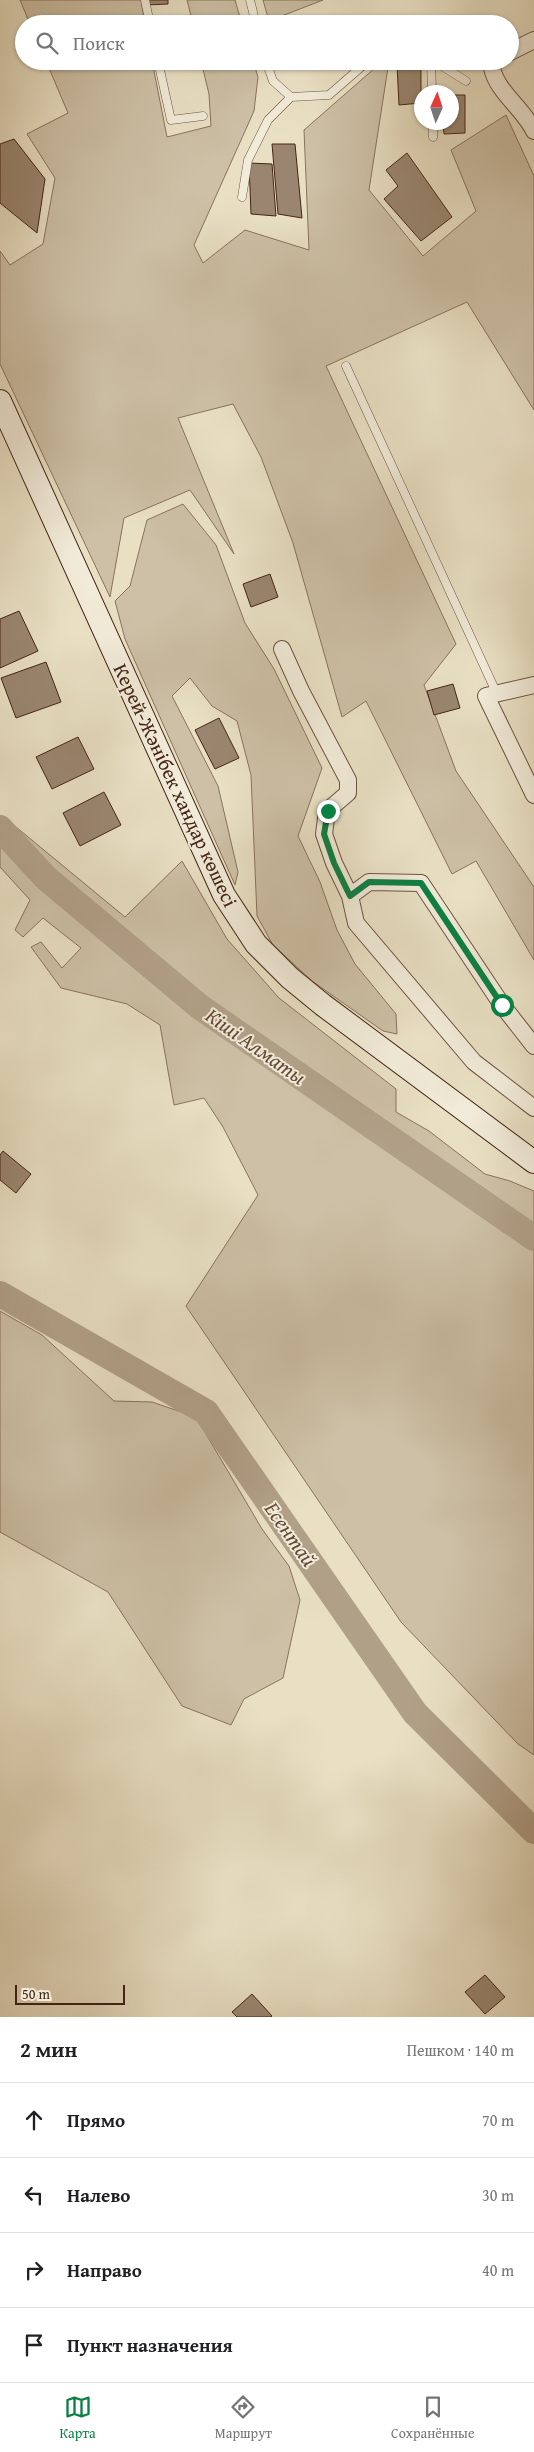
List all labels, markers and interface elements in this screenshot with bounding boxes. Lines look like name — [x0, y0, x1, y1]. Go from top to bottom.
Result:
search box — [15, 15, 519, 70]
icon: search — [33, 29, 61, 57]
text: Поиск — [73, 29, 125, 57]
north arrow — [414, 85, 459, 130]
street label: Керей-Жәнібек хандар көшесі — [107, 658, 245, 912]
route end — [317, 800, 340, 823]
route start — [491, 994, 514, 1017]
water label: Кіші Алматы — [199, 1000, 313, 1092]
water label: Есентай — [257, 1494, 325, 1573]
scale bar — [15, 1982, 125, 2005]
text: 50 m — [22, 1984, 50, 2004]
text: 2 мин — [20, 2034, 77, 2065]
text: Пешком · 140 m — [407, 2038, 514, 2062]
icon: ahead — [20, 2106, 48, 2134]
text: Прямо — [67, 2106, 125, 2134]
text: 70 m — [482, 2108, 514, 2132]
icon: left — [20, 2181, 48, 2209]
text: Налево — [67, 2181, 130, 2209]
text: 30 m — [482, 2183, 514, 2207]
icon: right — [20, 2256, 48, 2284]
text: Направо — [67, 2256, 142, 2284]
text: 40 m — [482, 2258, 514, 2282]
icon: arrive — [20, 2331, 48, 2359]
text: Пункт назначения — [67, 2331, 233, 2359]
tab: Карта — [60, 2393, 96, 2443]
tab: Маршрут — [215, 2393, 272, 2443]
tab: Сохранённые — [391, 2393, 474, 2443]

